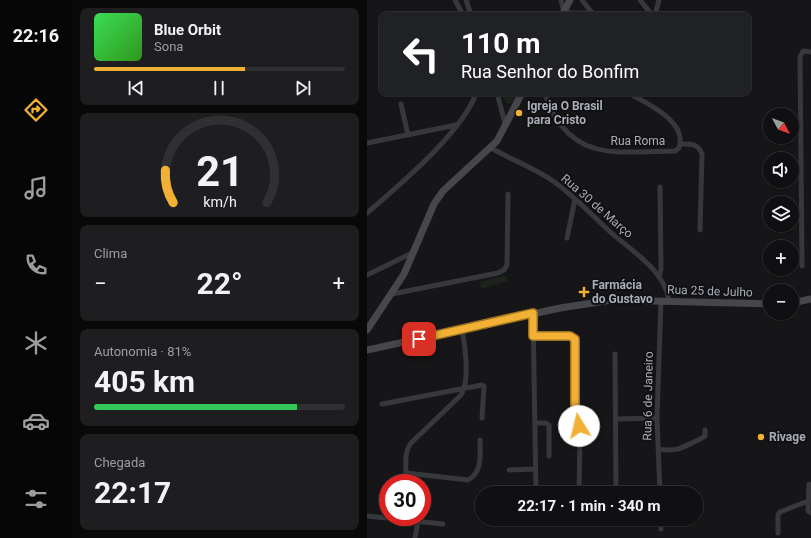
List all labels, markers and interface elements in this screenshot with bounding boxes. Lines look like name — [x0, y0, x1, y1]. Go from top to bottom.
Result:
text: Blue Orbit — [154, 21, 221, 39]
text: 22:16 — [13, 25, 59, 46]
text: 110 m — [461, 27, 540, 60]
icon: left — [395, 28, 447, 80]
text: Sona — [154, 39, 183, 54]
text: Rua Senhor do Bonfim — [461, 61, 639, 82]
icon: previous — [125, 77, 147, 99]
icon: pause — [208, 77, 230, 99]
icon: next — [292, 77, 314, 99]
icon: directions — [22, 96, 50, 124]
place label: Igreja O Brasil para Cristo — [527, 99, 603, 127]
marker: Igreja O Brasil para Cristo — [514, 108, 524, 118]
north arrow — [763, 108, 799, 144]
map controls — [763, 108, 799, 320]
street label: Rua Roma — [611, 134, 665, 148]
text: 21 — [196, 146, 243, 195]
button: sound — [763, 152, 799, 188]
street label: Rua 30 de Março — [558, 171, 636, 241]
icon: music — [22, 174, 50, 202]
text: km/h — [203, 193, 236, 209]
button: layers — [763, 196, 799, 232]
button: + — [763, 240, 799, 276]
text: Clima — [94, 246, 127, 261]
icon: phone — [22, 251, 50, 279]
text: 22° — [196, 266, 243, 301]
text: − — [94, 271, 107, 296]
text: + — [333, 271, 345, 296]
place label: Farmácia do Gustavo — [592, 278, 653, 306]
street label: Rua 25 de Julho — [667, 283, 753, 299]
button: − — [763, 284, 799, 320]
marker: Farmácia do Gustavo — [579, 287, 589, 297]
pin — [402, 322, 436, 356]
icon: arrive — [408, 328, 430, 350]
icon: climate — [22, 329, 50, 357]
text: Autonomia · 81% — [94, 344, 191, 359]
street label: Rua 6 de Janeiro — [640, 351, 656, 441]
text: 405 km — [94, 364, 195, 399]
position arrow — [558, 405, 600, 447]
icon: car — [22, 407, 50, 435]
place label: Rivage — [769, 430, 806, 444]
marker: Rivage — [756, 432, 766, 442]
text: Chegada — [94, 455, 145, 470]
speed limit sign: 30 — [379, 474, 431, 526]
text: 22:17 — [94, 475, 171, 510]
icon: filters — [22, 485, 50, 513]
text: 22:17 · 1 min · 340 m — [518, 497, 660, 515]

